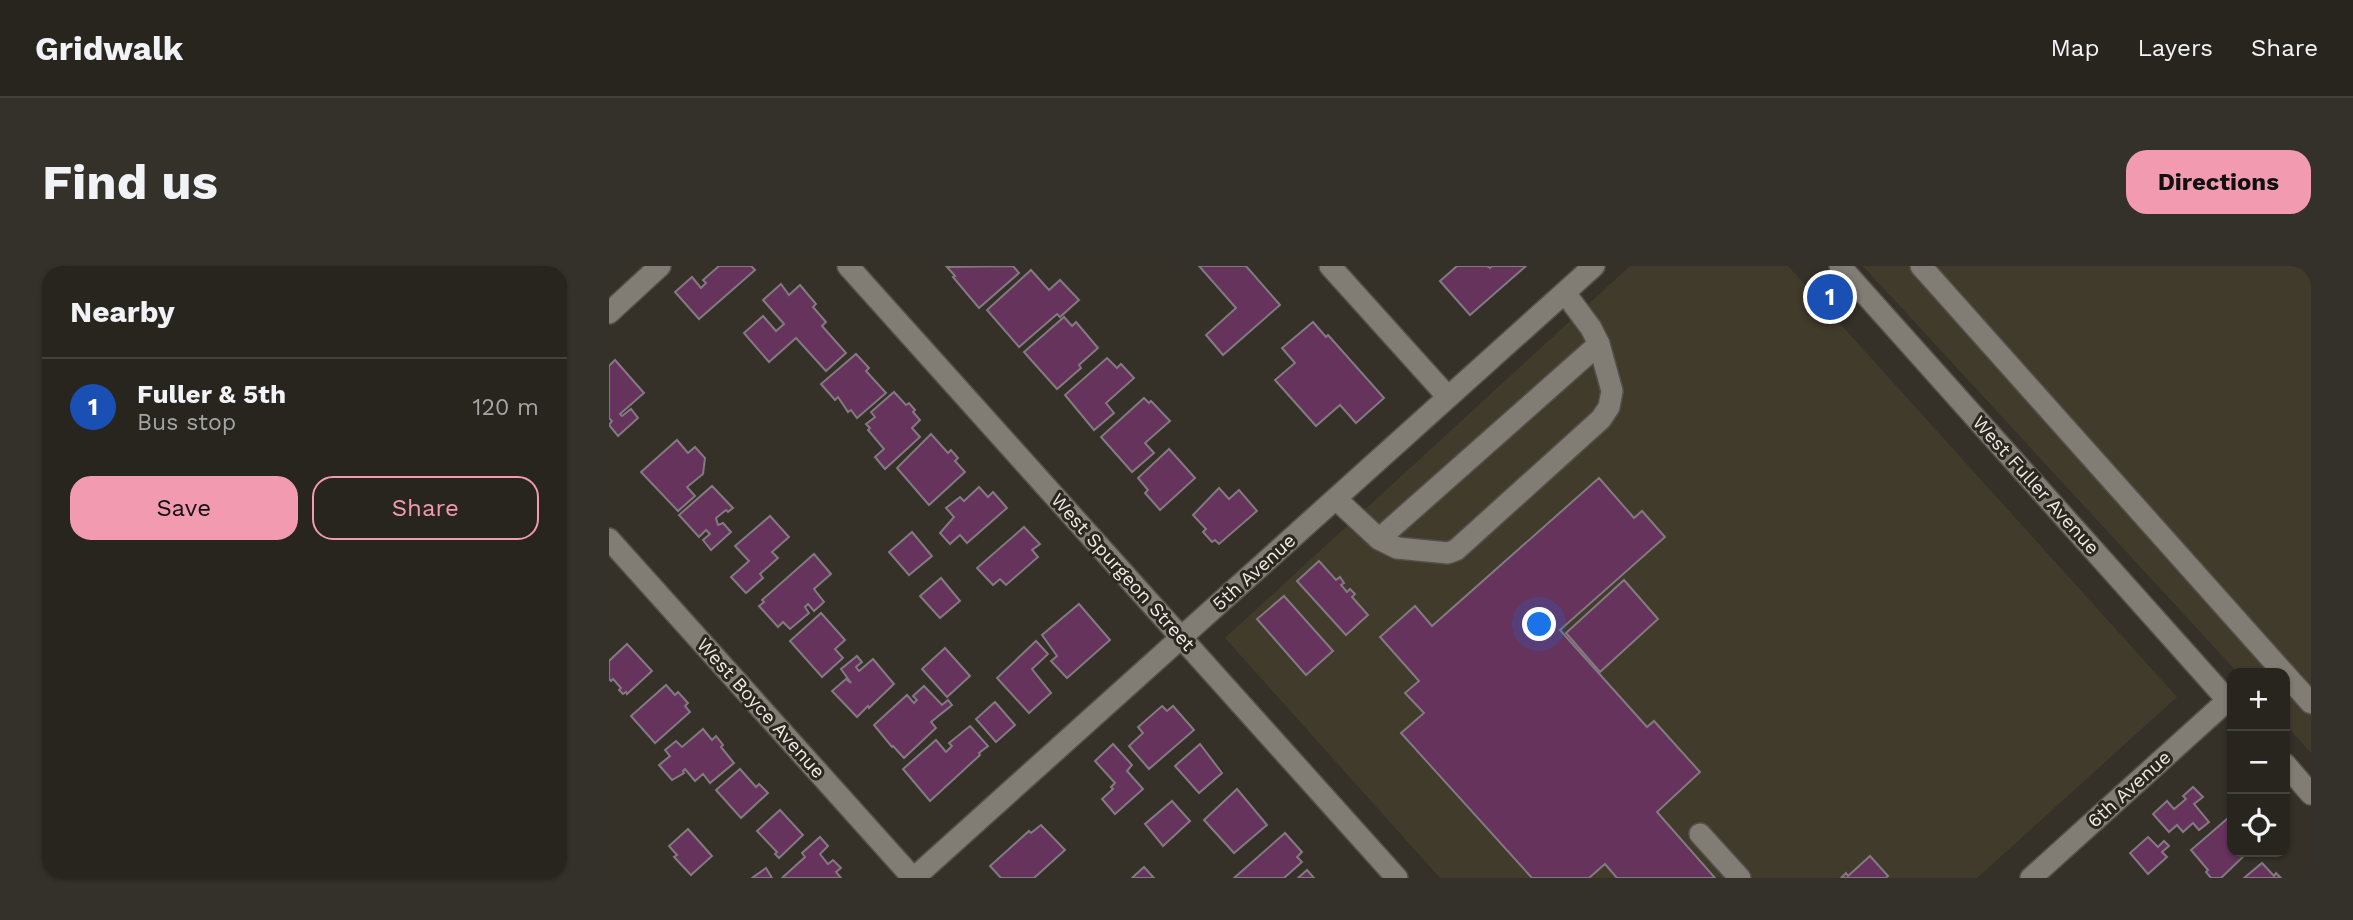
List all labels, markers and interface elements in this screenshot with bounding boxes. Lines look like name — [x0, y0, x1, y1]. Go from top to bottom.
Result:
text: Gridwalk — [35, 29, 183, 68]
text: Map — [2051, 34, 2099, 62]
text: Layers — [2137, 34, 2213, 62]
text: Share — [2251, 34, 2318, 62]
button: Directions — [2126, 150, 2311, 214]
text: Find us — [42, 153, 218, 211]
pin: 1 — [1807, 271, 1853, 323]
text: Nearby — [70, 294, 175, 329]
text: Fuller & 5th — [137, 379, 286, 409]
text: 1 — [88, 394, 98, 421]
text: 120 m — [473, 394, 539, 421]
text: Bus stop — [137, 409, 236, 436]
street label: West Fuller Avenue — [1968, 411, 2104, 559]
button: Save — [70, 476, 298, 540]
button: Share — [312, 476, 539, 540]
street label: West Spurgeon Street — [1046, 489, 1200, 655]
street label: 5th Avenue — [1208, 529, 1300, 615]
your location — [1522, 607, 1556, 641]
street label: West Boyce Avenue — [692, 633, 830, 783]
map controls — [2227, 668, 2290, 857]
button: + — [2227, 668, 2290, 731]
button: − — [2227, 731, 2290, 794]
street label: 6th Avenue — [2083, 746, 2175, 832]
button: locate — [2227, 794, 2290, 857]

